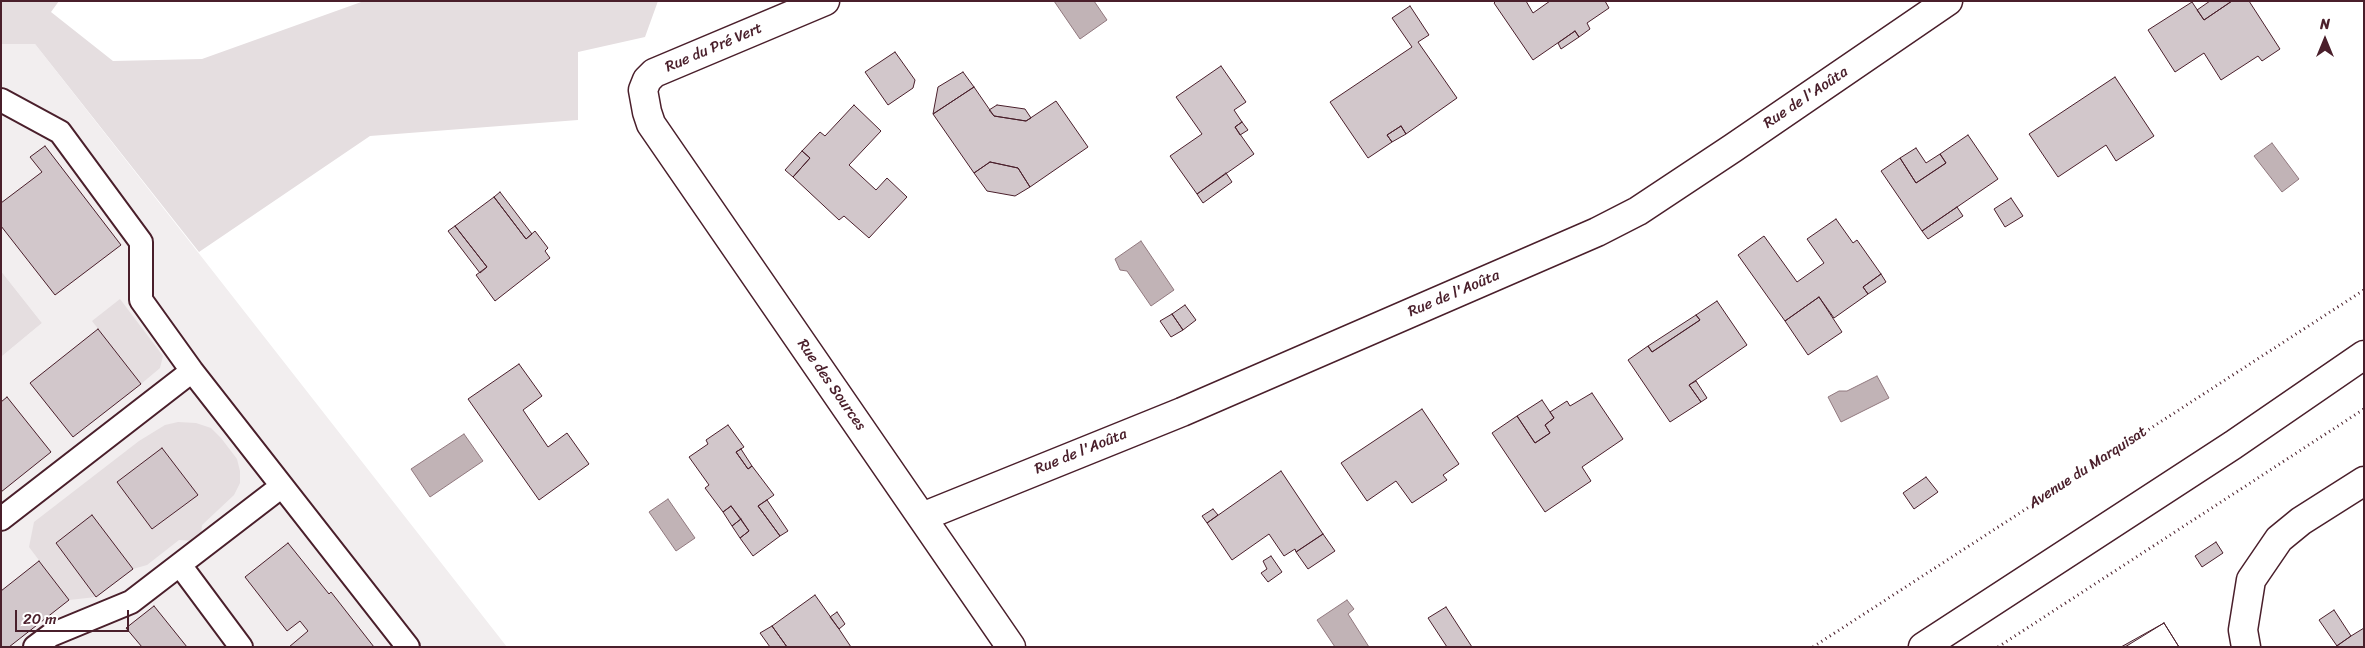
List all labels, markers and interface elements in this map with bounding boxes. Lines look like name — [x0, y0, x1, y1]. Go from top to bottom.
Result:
text: N — [2320, 12, 2330, 37]
north arrow — [2300, 15, 2350, 65]
street label: Rue du Pré Vert — [663, 19, 765, 77]
street label: Rue de l'Aoûta — [1760, 63, 1852, 133]
street label: Rue de l'Aoûta — [1405, 267, 1503, 321]
street label: Rue des Sources — [793, 336, 869, 434]
street label: Avenue du Marquisat — [2026, 423, 2150, 513]
street label: Rue de l'Aoûta — [1032, 425, 1130, 479]
scale bar — [18, 600, 131, 632]
text: 20 m — [23, 606, 57, 632]

